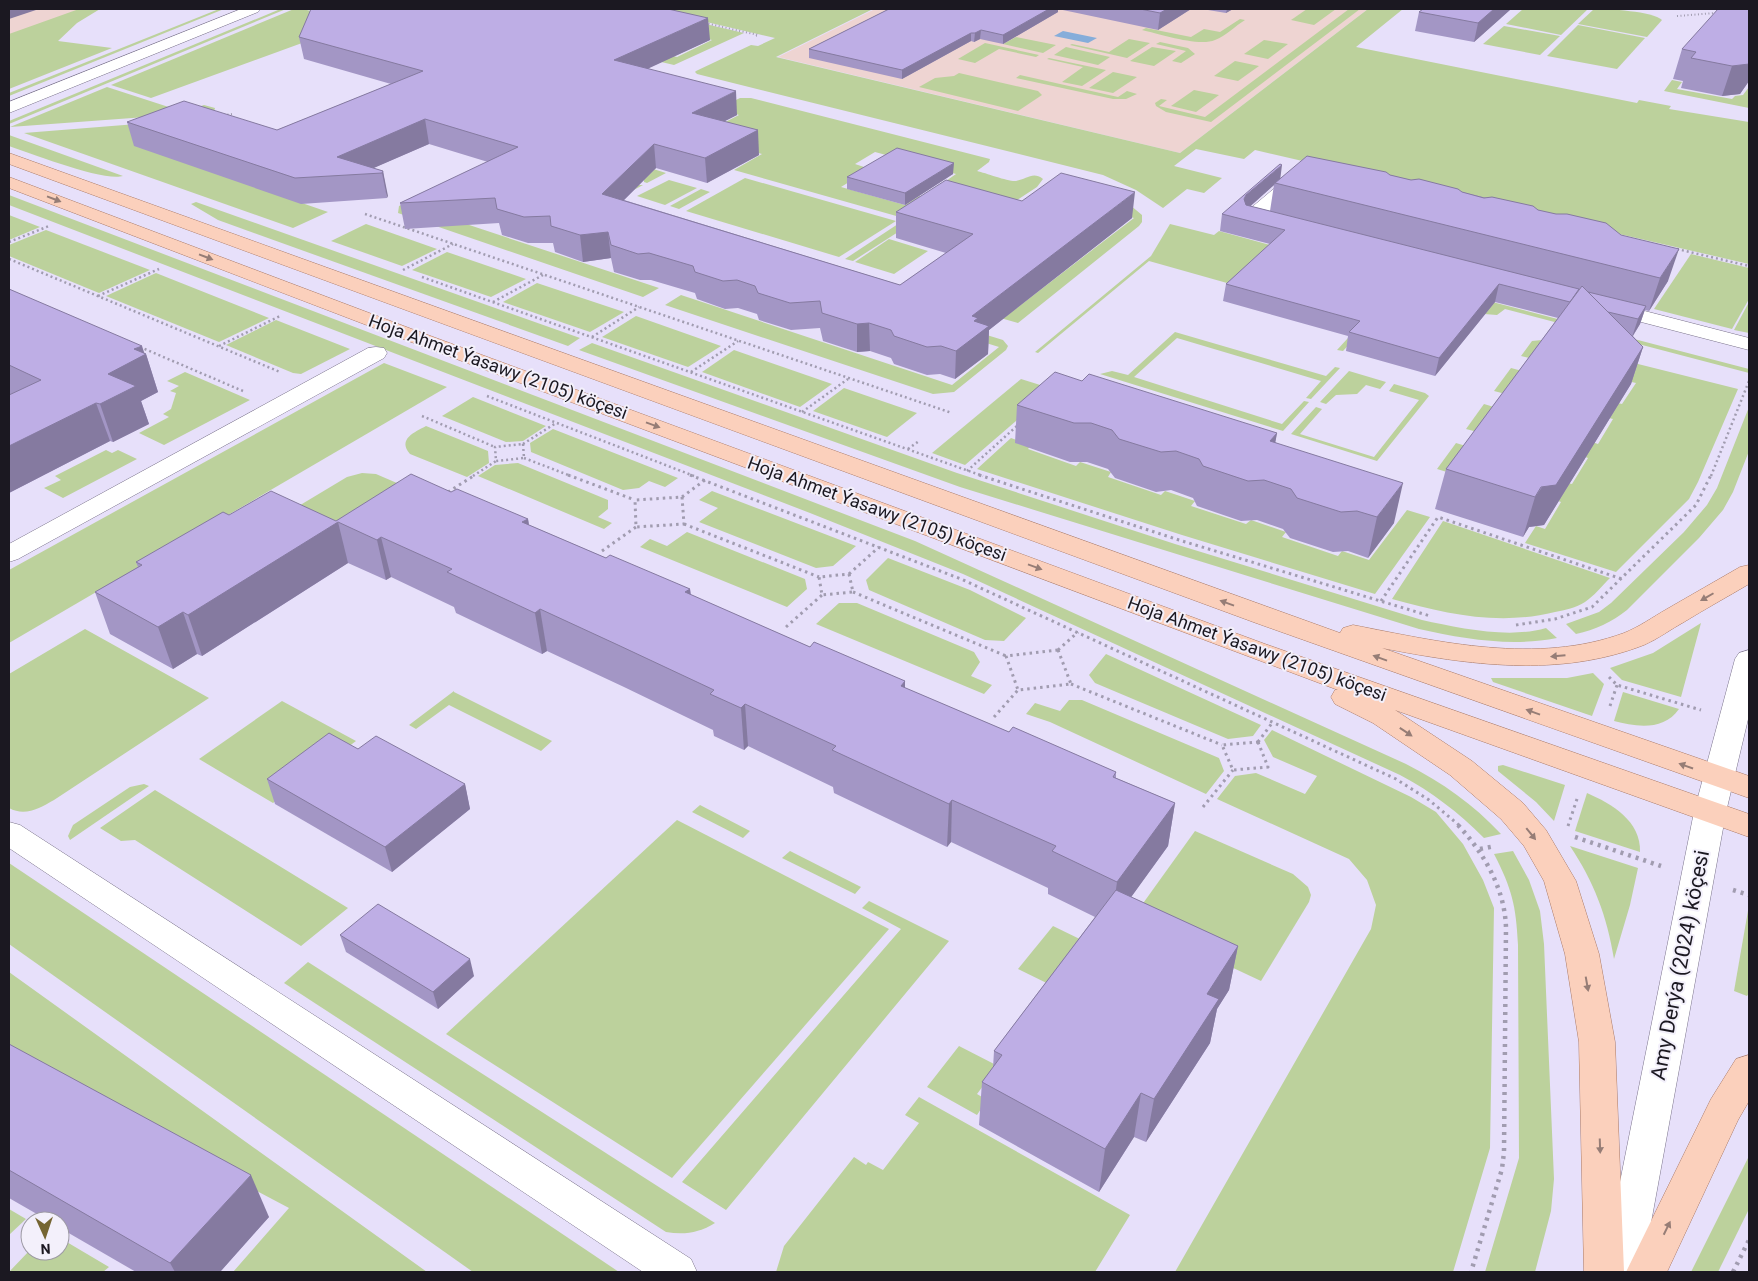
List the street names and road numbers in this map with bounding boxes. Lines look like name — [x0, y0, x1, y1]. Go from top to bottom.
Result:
street label: Hoja Ahmet Ýasawy (2105) köçesi — [366, 310, 630, 424]
street label: Hoja Ahmet Ýasawy (2105) köçesi — [745, 452, 1009, 566]
street label: Hoja Ahmet Ýasawy (2105) köçesi — [1125, 592, 1389, 706]
street label: Amy Derýa (2024) köçesi — [1646, 848, 1714, 1082]

